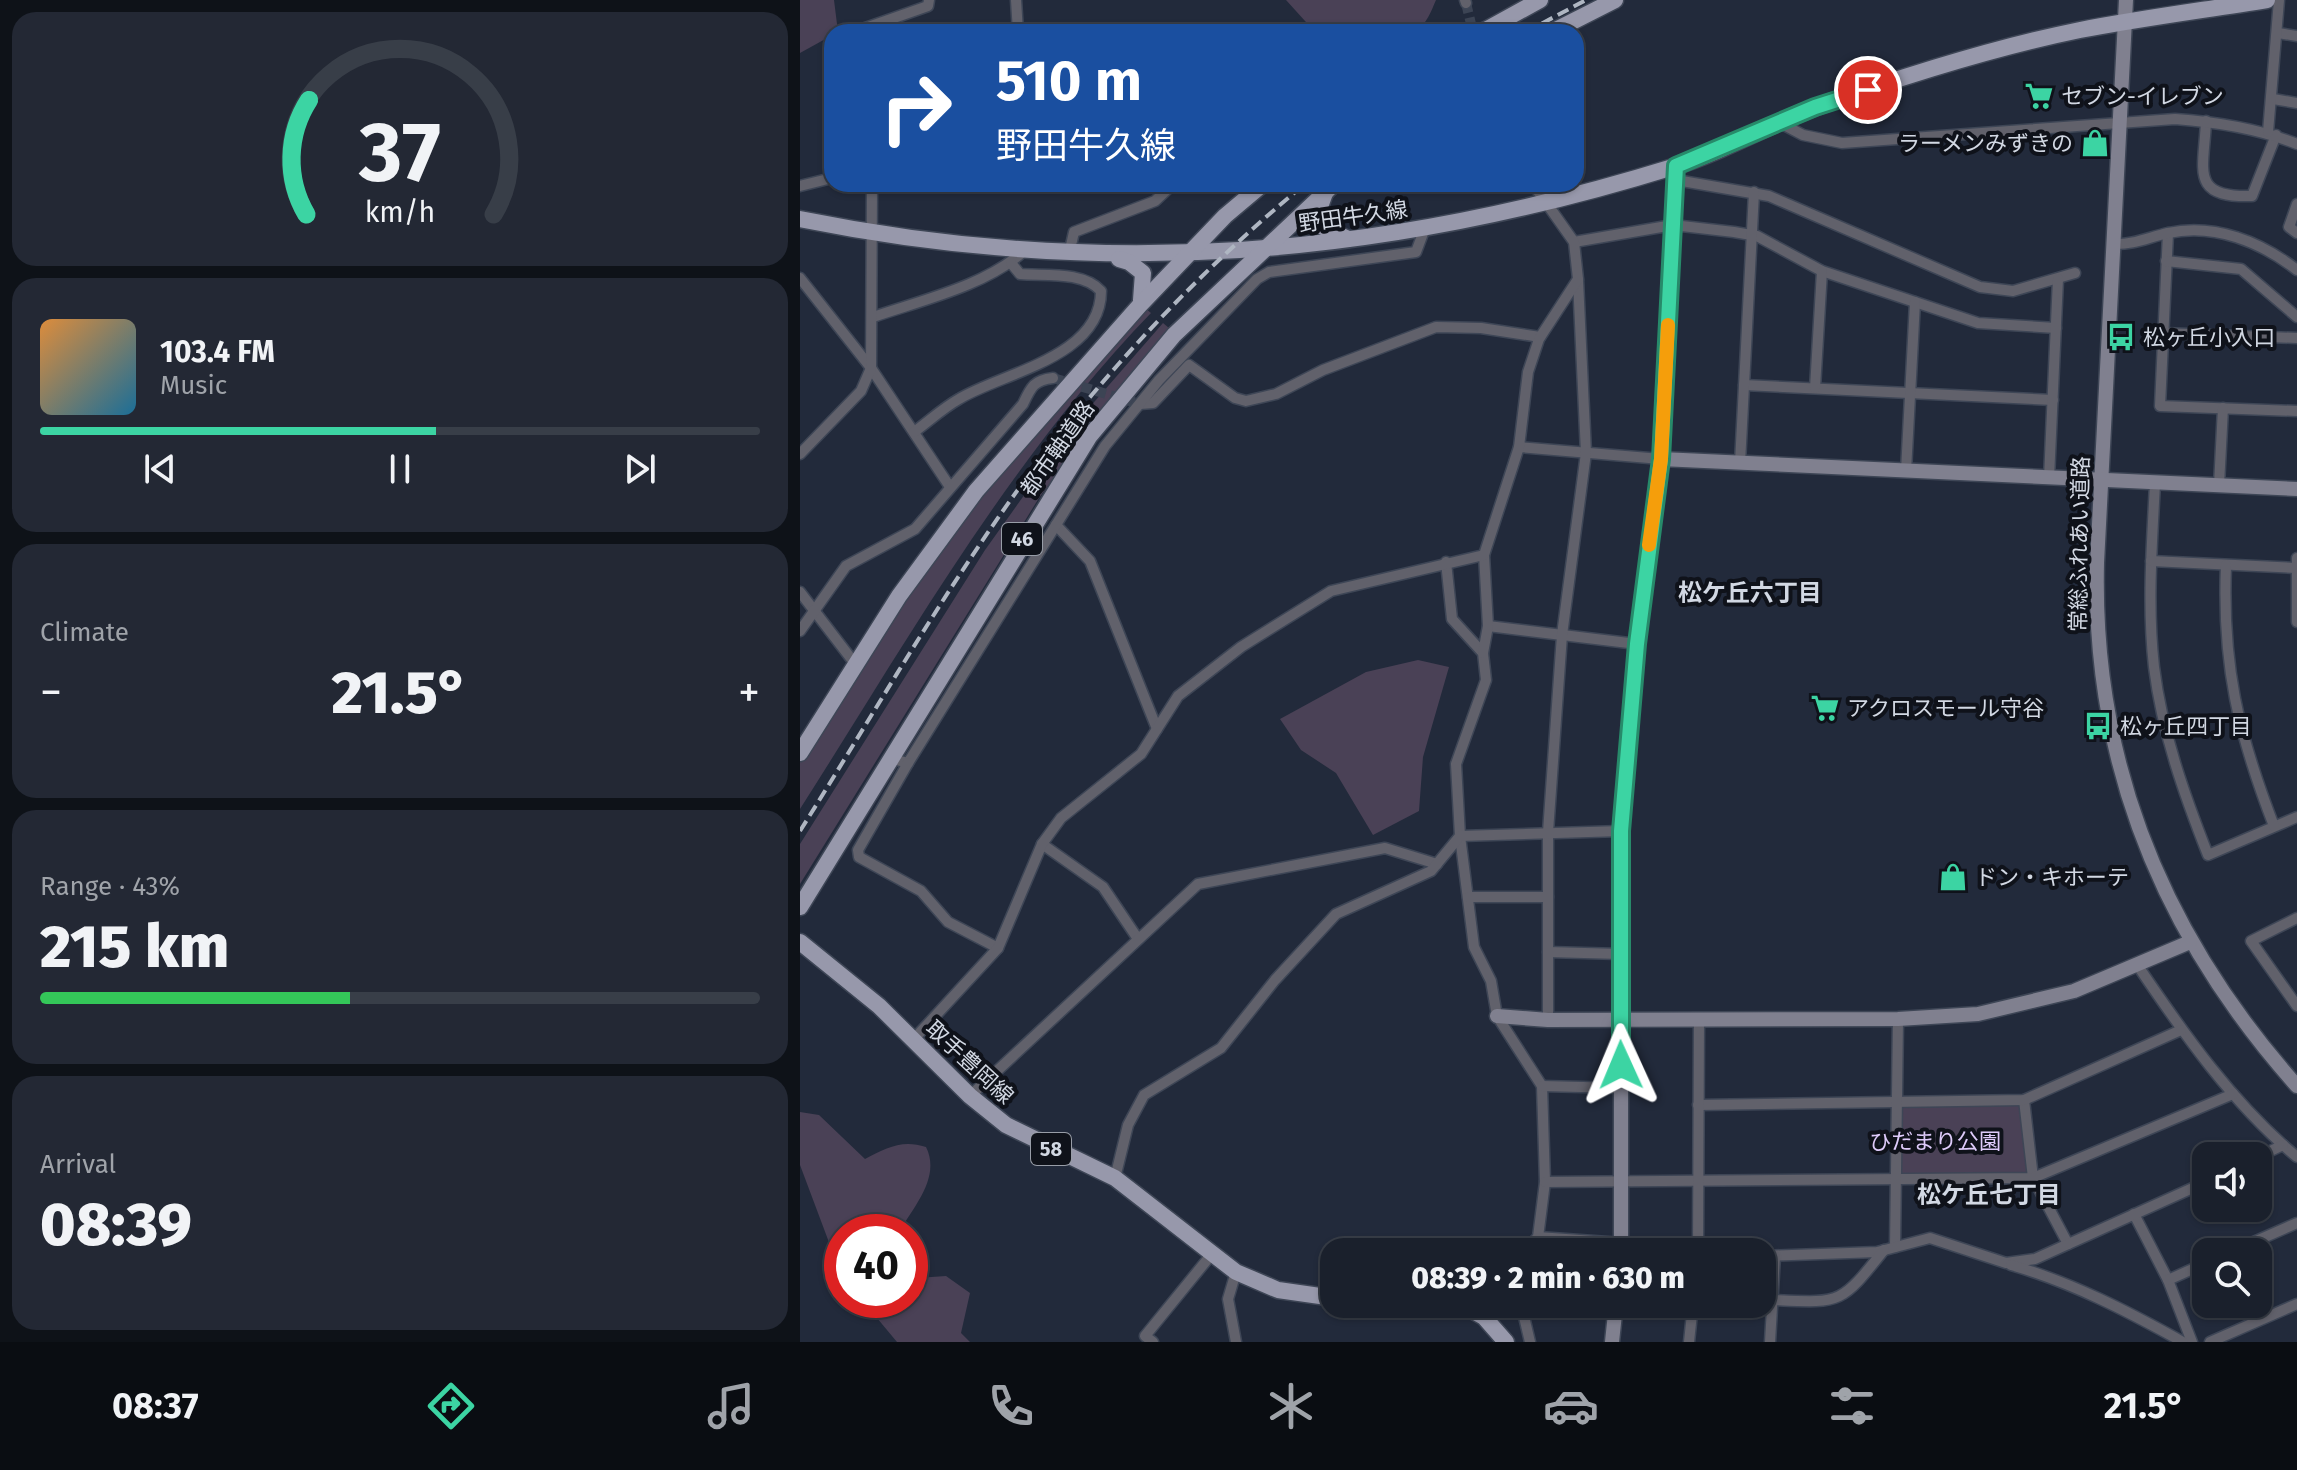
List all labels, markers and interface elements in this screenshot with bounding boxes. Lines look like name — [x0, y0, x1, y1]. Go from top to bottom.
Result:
text: 510 m — [996, 48, 1142, 115]
icon: right — [864, 56, 968, 160]
pin — [1834, 56, 1902, 124]
icon: arrive — [1846, 68, 1890, 112]
supermarket icon: セブン-イレブン — [2024, 81, 2054, 111]
place label: セブン-イレブン — [2061, 83, 2224, 110]
text: 37 — [358, 103, 441, 203]
text: 野田牛久線 — [996, 124, 1176, 168]
shop icon: ラーメンみずきの — [2080, 128, 2110, 158]
place label: ラーメンみずきの — [1898, 130, 2073, 157]
text: km/h — [365, 195, 435, 230]
street label: 野田牛久線 — [1297, 195, 1409, 238]
bus stop icon: 松ヶ丘小入口 — [2106, 322, 2136, 352]
place label: 松ヶ丘小入口 — [2143, 324, 2275, 351]
text: 103.4 FM — [160, 334, 275, 370]
text: Music — [160, 370, 227, 401]
street label: 都市軸道路 — [1015, 395, 1100, 501]
icon: previous — [138, 447, 182, 491]
icon: pause — [378, 447, 422, 491]
icon: next — [618, 447, 662, 491]
street label: 常総ふれあい道路 — [2064, 456, 2095, 632]
road number: 46 — [1002, 523, 1042, 555]
district label: 松ケ丘六丁目 — [1678, 579, 1822, 607]
text: Climate — [40, 617, 129, 648]
text: 21.5° — [332, 657, 468, 729]
text: − — [40, 666, 62, 719]
text: + — [738, 666, 760, 719]
supermarket icon: アクロスモール守谷 — [1810, 693, 1840, 723]
place label: アクロスモール守谷 — [1847, 695, 2044, 722]
bus stop icon: 松ヶ丘四丁目 — [2083, 711, 2113, 741]
place label: 松ヶ丘四丁目 — [2120, 713, 2252, 740]
shop icon: ドン・キホーテ — [1938, 862, 1968, 892]
place label: ドン・キホーテ — [1975, 864, 2129, 891]
text: Range · 43% — [40, 871, 180, 902]
text: 215 km — [40, 911, 229, 983]
street label: 取手豊岡線 — [920, 1015, 1019, 1110]
position arrow — [1579, 1023, 1663, 1107]
park label: ひだまり公園 — [1869, 1128, 2001, 1155]
road number: 58 — [1031, 1133, 1071, 1165]
map controls — [2192, 1142, 2272, 1318]
button: sound — [2192, 1142, 2272, 1222]
text: Arrival — [40, 1149, 116, 1180]
district label: 松ケ丘七丁目 — [1917, 1181, 2061, 1209]
text: 08:39 — [40, 1189, 192, 1261]
speed limit sign: 40 — [824, 1214, 928, 1318]
button: search — [2192, 1238, 2272, 1318]
text: 08:39 · 2 min · 630 m — [1411, 1260, 1685, 1296]
icon: directions — [423, 1378, 479, 1434]
icon: music — [703, 1378, 759, 1434]
icon: phone — [983, 1378, 1039, 1434]
icon: climate — [1263, 1378, 1319, 1434]
icon: car — [1543, 1378, 1599, 1434]
icon: filters — [1824, 1378, 1880, 1434]
text: 08:37 — [112, 1384, 199, 1428]
text: 21.5° — [2104, 1384, 2185, 1428]

